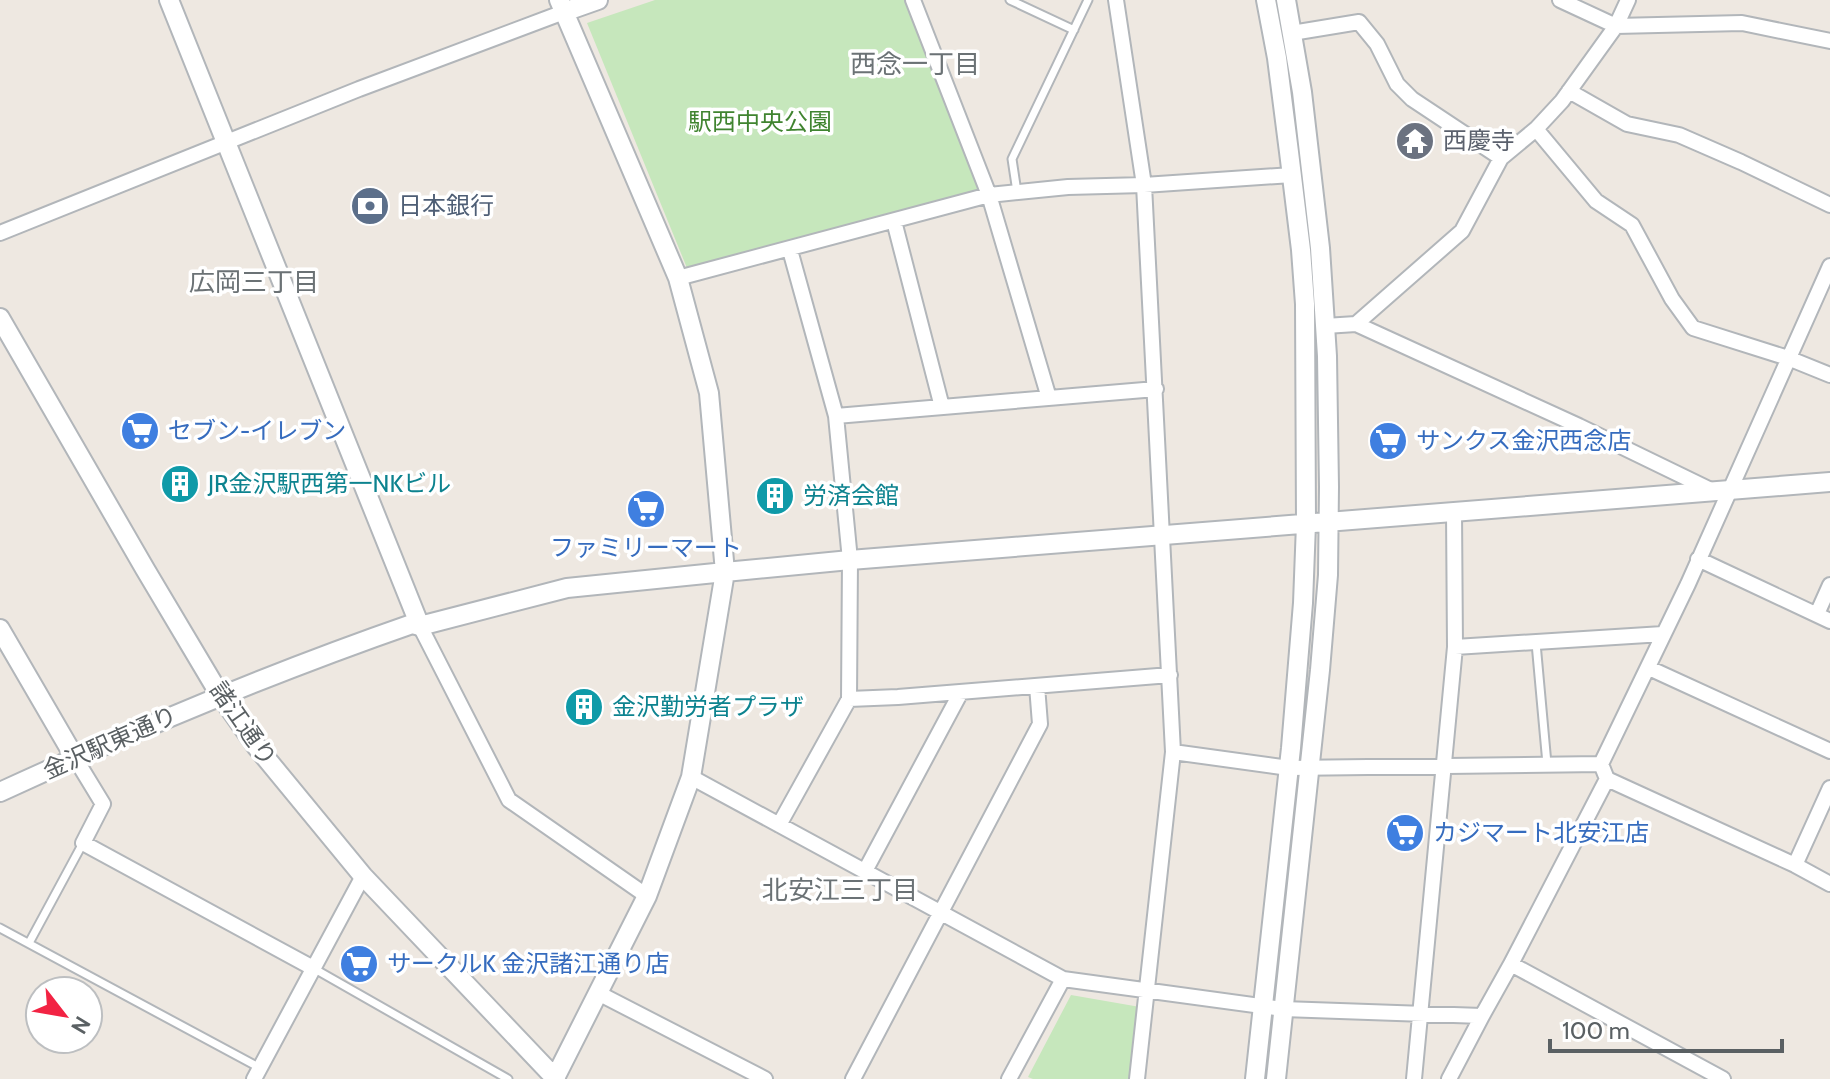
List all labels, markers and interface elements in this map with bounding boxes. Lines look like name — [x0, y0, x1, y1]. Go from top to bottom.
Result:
district label: 西念一丁目 — [850, 48, 980, 80]
park label: 駅西中央公園 — [688, 107, 832, 136]
temple icon: 西慶寺 — [1394, 120, 1436, 162]
place label: 西慶寺 — [1443, 126, 1515, 155]
bank icon: 日本銀行 — [349, 185, 391, 227]
place label: 日本銀行 — [398, 191, 494, 220]
district label: 広岡三丁目 — [189, 266, 319, 298]
supermarket icon: セブン-イレブン — [119, 410, 161, 452]
place label: セブン-イレブン — [168, 416, 346, 445]
supermarket icon: サンクス金沢西念店 — [1367, 420, 1409, 462]
place label: サンクス金沢西念店 — [1416, 426, 1631, 455]
building icon: JR金沢駅西第一NKビル — [159, 463, 201, 505]
place label: JR金沢駅西第一NKビル — [207, 469, 451, 498]
building icon: 労済会館 — [754, 475, 796, 517]
place label: 労済会館 — [803, 481, 899, 510]
supermarket icon: ファミリーマート — [625, 488, 667, 530]
place label: ファミリーマート — [550, 533, 742, 562]
street label: 諸江通り — [204, 676, 283, 771]
building icon: 金沢勤労者プラザ — [563, 686, 605, 728]
place label: 金沢勤労者プラザ — [612, 692, 804, 721]
street label: 金沢駅東通り — [38, 700, 181, 785]
supermarket icon: カジマート北安江店 — [1384, 812, 1426, 854]
place label: カジマート北安江店 — [1433, 818, 1649, 847]
district label: 北安江三丁目 — [762, 874, 918, 906]
supermarket icon: サークルK 金沢諸江通り店 — [338, 943, 380, 985]
place label: サークルK 金沢諸江通り店 — [387, 949, 669, 978]
north arrow — [24, 975, 104, 1055]
scale bar — [1550, 1003, 1782, 1053]
text: N — [65, 1011, 96, 1039]
text: 100 m — [1562, 1016, 1630, 1045]

